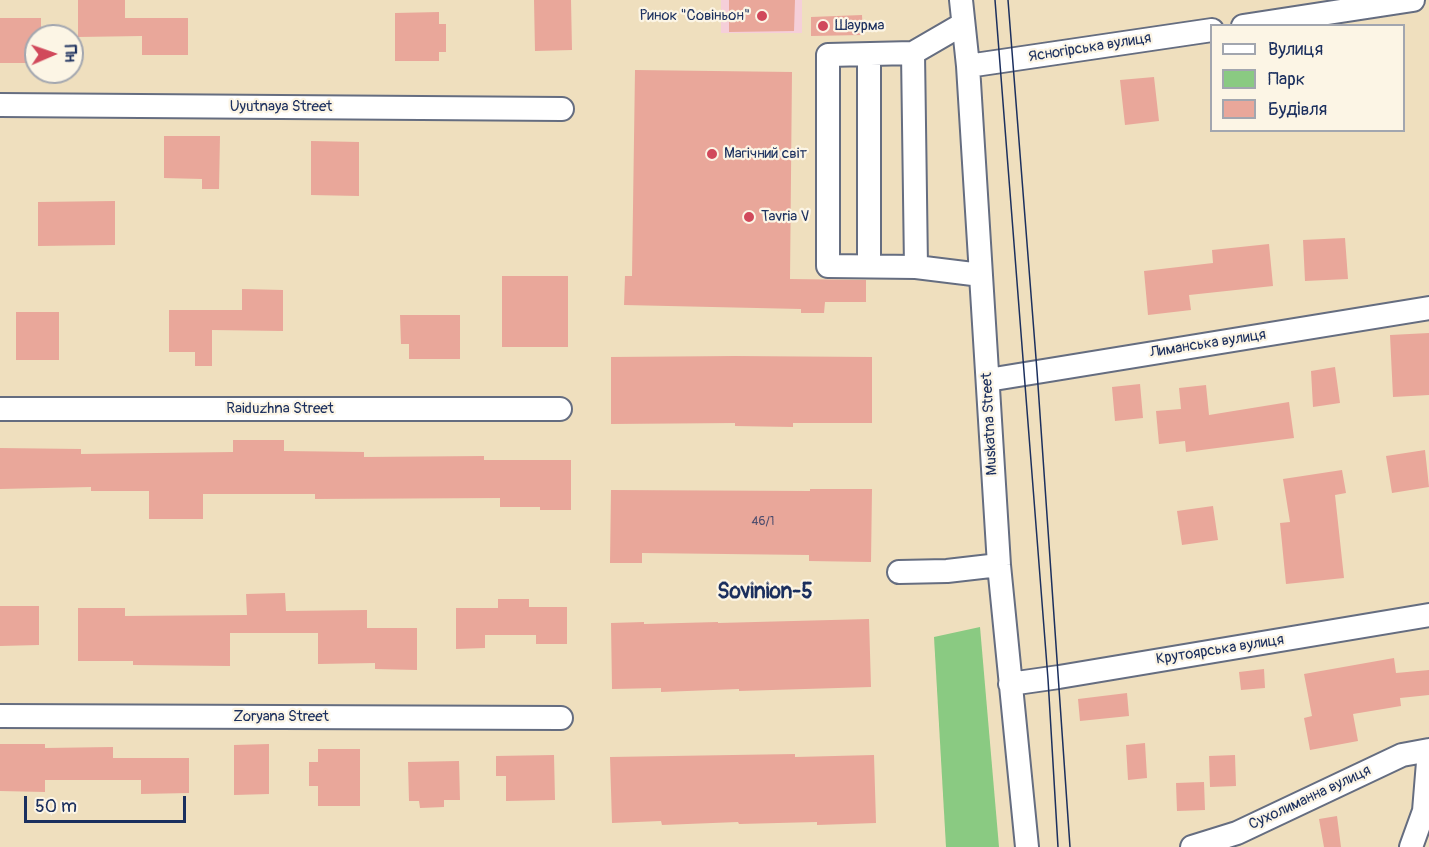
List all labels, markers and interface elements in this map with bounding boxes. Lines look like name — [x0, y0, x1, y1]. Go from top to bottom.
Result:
place label: Ринок "Совіньон" — [640, 7, 750, 25]
marker: Ринок "Совіньон" — [755, 9, 769, 23]
place label: Шаурма — [835, 17, 885, 35]
marker: Шаурма — [816, 19, 830, 33]
north arrow — [24, 24, 84, 84]
legend — [1210, 24, 1405, 132]
street label: Ясногірська вулиця — [1027, 29, 1153, 67]
text: Вулиця — [1268, 38, 1323, 61]
text: Пн — [60, 44, 80, 63]
text: Парк — [1268, 68, 1305, 91]
street label: Uyutnaya Street — [230, 98, 332, 116]
text: Будівля — [1268, 98, 1327, 121]
place label: Магічний світ — [724, 145, 807, 163]
marker: Магічний світ — [705, 147, 719, 161]
place label: Tavria V — [761, 208, 809, 226]
marker: Tavria V — [742, 210, 756, 224]
street label: Лиманська вулиця — [1149, 326, 1267, 362]
street label: Muskatna Street — [978, 372, 1002, 476]
street label: Raiduzhna Street — [226, 400, 334, 418]
house number: 46/1 — [752, 515, 774, 529]
district label: Sovinion-5 — [717, 580, 813, 606]
street label: Крутоярська вулиця — [1155, 631, 1285, 669]
street label: Zoryana Street — [233, 708, 329, 726]
street label: Сухолиманна вулиця — [1246, 762, 1374, 834]
scale bar — [27, 784, 189, 822]
text: 50 m — [35, 795, 77, 818]

